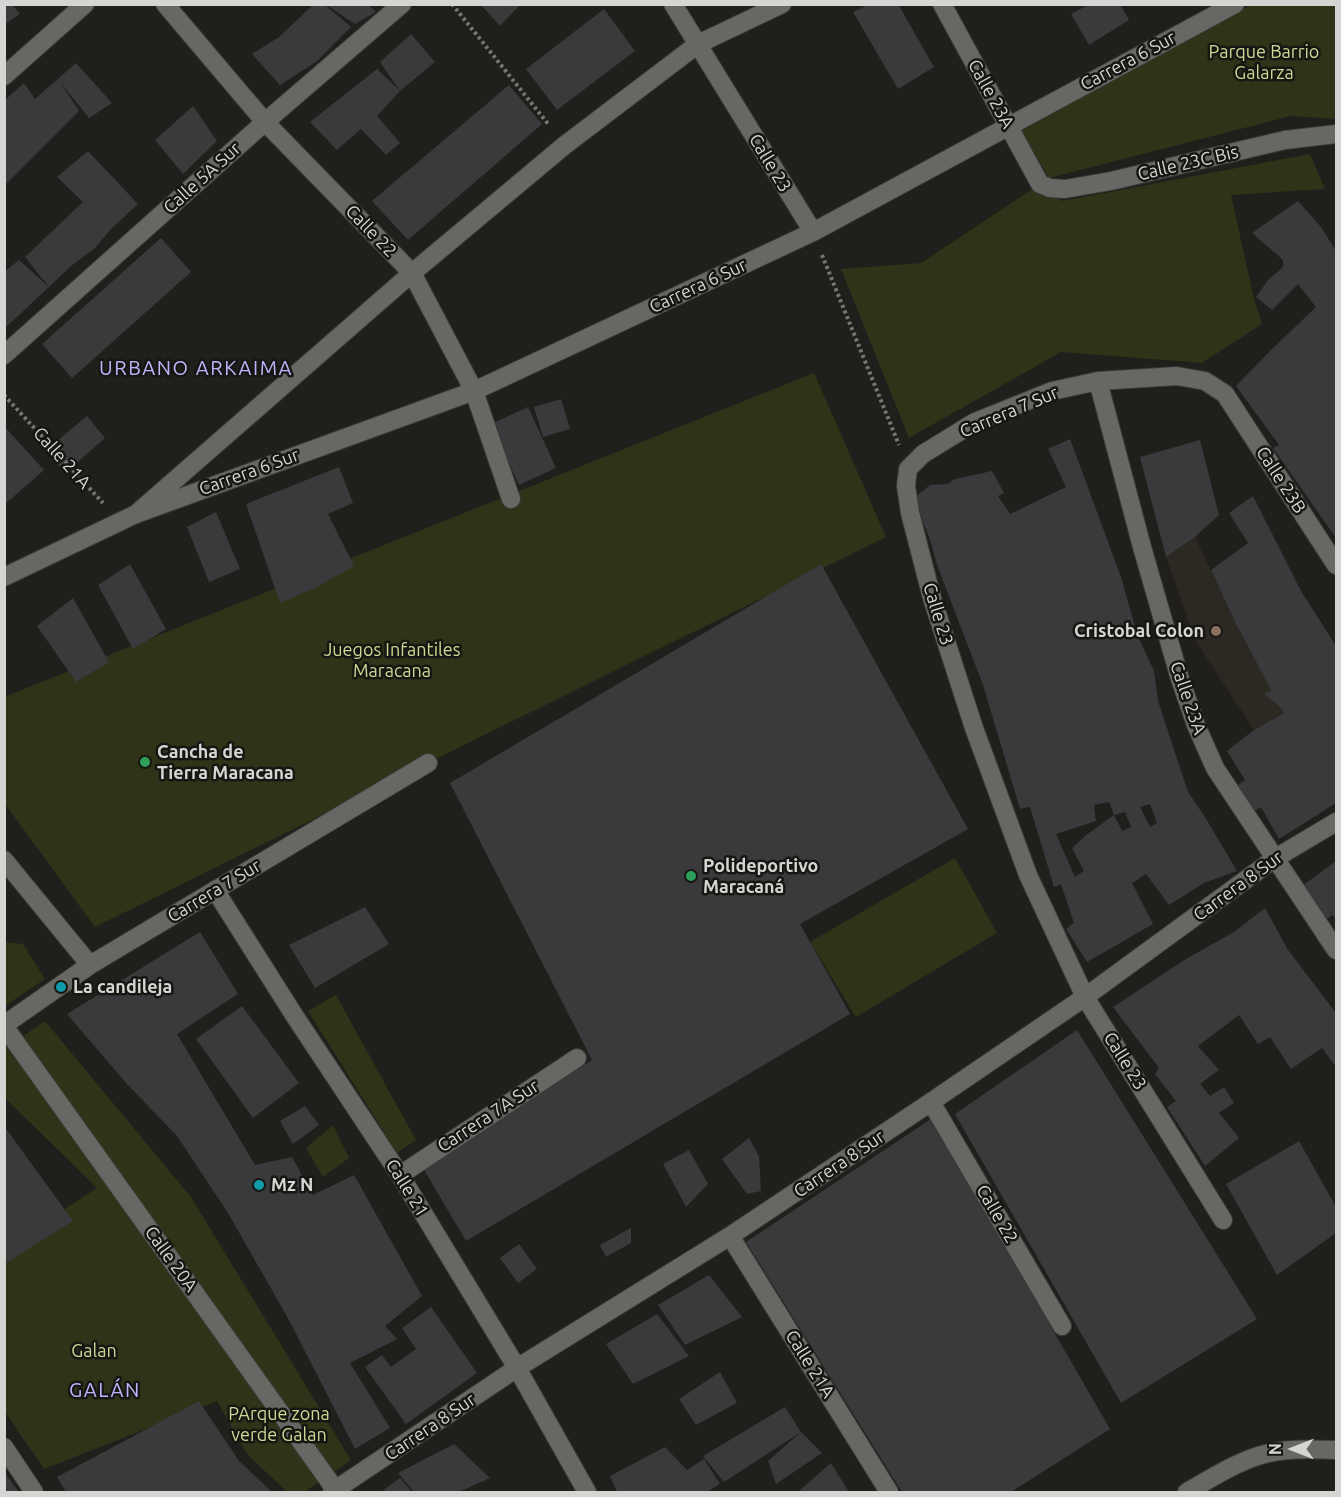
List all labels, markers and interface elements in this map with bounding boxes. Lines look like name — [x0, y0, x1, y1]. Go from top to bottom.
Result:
street label: Carrera 6 Sur — [1077, 27, 1179, 95]
park label: Parque Barrio Galarza — [1209, 41, 1319, 84]
street label: Calle 23A — [963, 56, 1019, 132]
street label: Calle 23 — [744, 130, 796, 196]
street label: Calle 5A Sur — [159, 138, 245, 218]
street label: Calle 23C Bis — [1135, 141, 1241, 185]
street label: Calle 22 — [341, 200, 401, 262]
street label: Carrera 6 Sur — [646, 254, 750, 318]
district label: URBANO ARKAIMA — [99, 356, 293, 380]
street label: Carrera 7 Sur — [957, 382, 1061, 442]
street label: Calle 21A — [29, 423, 95, 493]
street label: Calle 23B — [1251, 442, 1311, 518]
street label: Carrera 6 Sur — [196, 444, 302, 500]
street label: Calle 23 — [918, 580, 958, 648]
place label: Cristobal Colon — [1074, 620, 1204, 642]
marker: Cristobal Colon — [1209, 624, 1223, 638]
park label: Juegos Infantiles Maracana — [323, 639, 461, 682]
street label: Calle 23A — [1165, 659, 1211, 737]
place label: Cancha de Tierra Maracana — [157, 741, 294, 783]
marker: Cancha de Tierra Maracana — [138, 755, 152, 769]
street label: Carrera 8 Sur — [1189, 846, 1287, 926]
street label: Carrera 7 Sur — [164, 855, 264, 927]
place label: Polideportivo Maracaná — [703, 855, 818, 898]
marker: Polideportivo Maracaná — [684, 869, 698, 883]
place label: La candileja — [73, 976, 172, 998]
marker: La candileja — [54, 980, 68, 994]
street label: Calle 23 — [1099, 1028, 1151, 1094]
street label: Carrera 7A Sur — [433, 1075, 543, 1157]
street label: Carrera 8 Sur — [789, 1126, 889, 1202]
street label: Calle 21 — [381, 1155, 433, 1221]
place label: Mz N — [271, 1174, 314, 1196]
marker: Mz N — [252, 1178, 266, 1192]
street label: Calle 22 — [972, 1181, 1022, 1247]
street label: Calle 20A — [140, 1222, 202, 1296]
street label: Calle 21A — [781, 1326, 839, 1402]
park label: Galan — [71, 1340, 117, 1362]
district label: GALÁN — [69, 1378, 141, 1402]
street label: Carrera 8 Sur — [380, 1389, 480, 1465]
park label: PArque zona verde Galan — [228, 1403, 330, 1446]
north arrow — [1263, 1419, 1323, 1479]
text: N — [1266, 1443, 1284, 1455]

